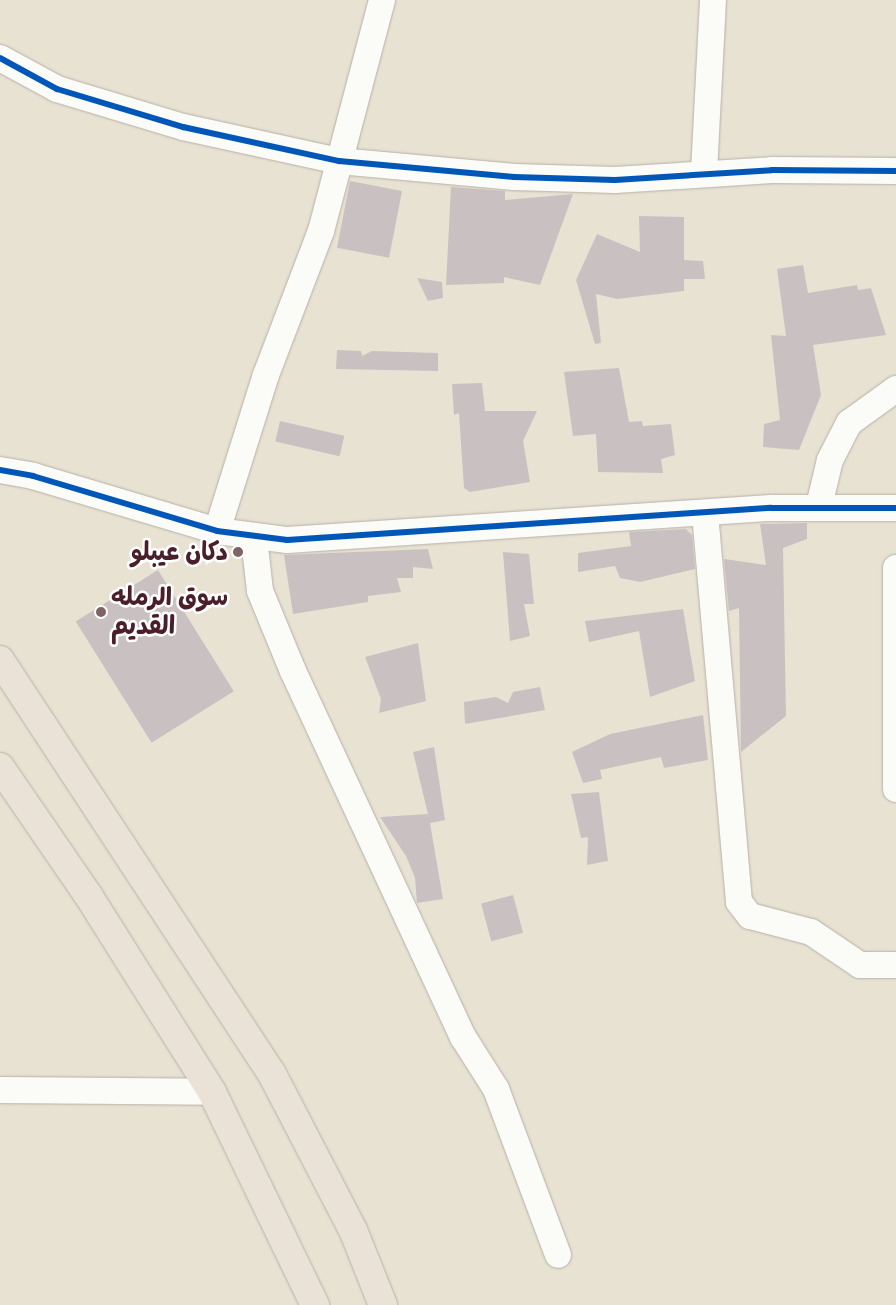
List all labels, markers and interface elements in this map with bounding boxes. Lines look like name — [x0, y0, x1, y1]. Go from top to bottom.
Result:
place label: دكان عيبلو — [131, 537, 228, 567]
marker: دكان عيبلو — [232, 546, 244, 558]
place label: سوق الرمله القديم — [111, 583, 228, 642]
marker: سوق الرمله القديم — [95, 606, 107, 618]

